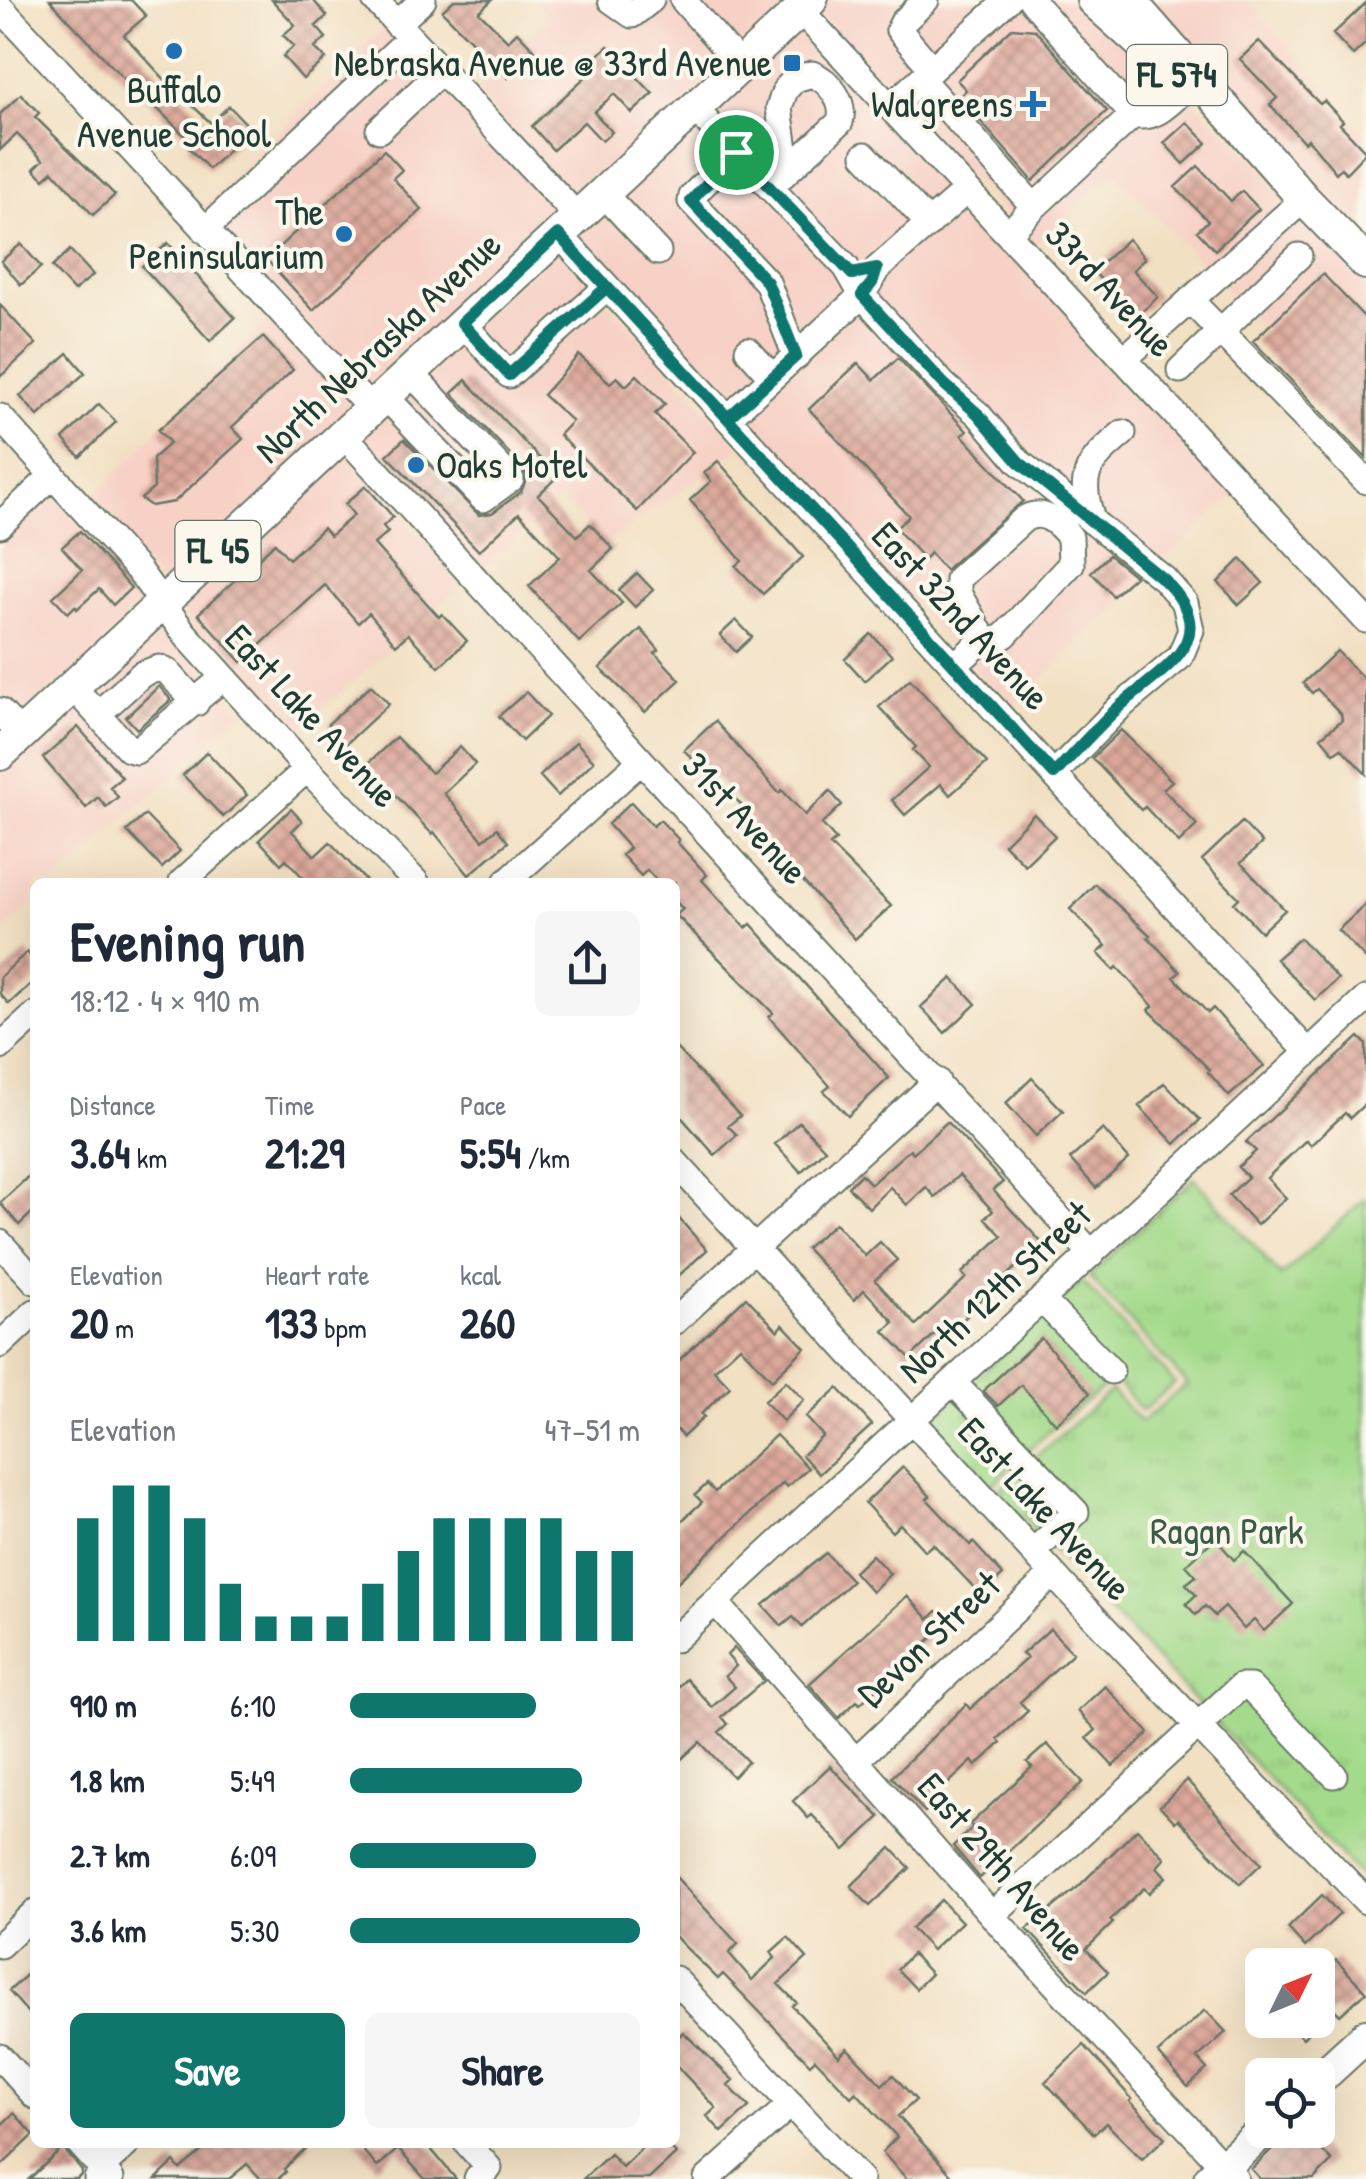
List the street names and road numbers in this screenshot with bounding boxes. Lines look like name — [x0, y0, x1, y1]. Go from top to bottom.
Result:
road number: FL 574 — [1127, 45, 1227, 105]
street label: 33rd Avenue — [1034, 209, 1187, 368]
street label: North Nebraska Avenue — [243, 219, 512, 474]
street label: East 32nd Avenue — [861, 510, 1063, 721]
road number: FL 45 — [176, 521, 260, 581]
street label: East Lake Avenue — [214, 612, 411, 818]
street label: 31st Avenue — [671, 740, 821, 895]
street label: North 12th Street — [887, 1188, 1103, 1394]
street label: East Lake Avenue — [947, 1405, 1144, 1611]
street label: Devon Street — [845, 1558, 1012, 1718]
street label: East 29th Avenue — [906, 1761, 1099, 1972]

